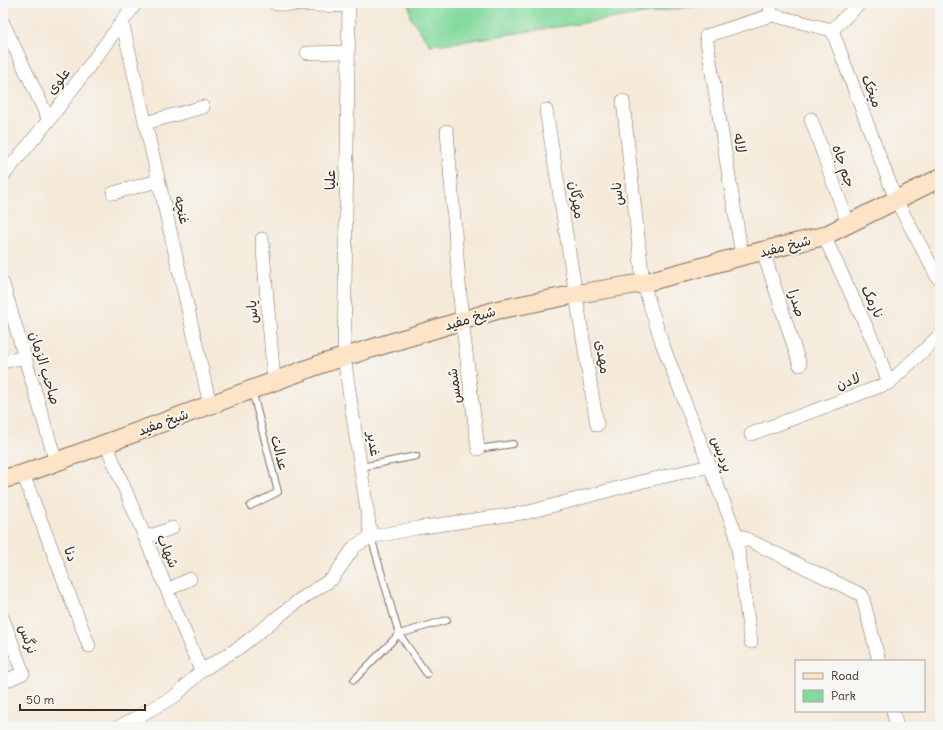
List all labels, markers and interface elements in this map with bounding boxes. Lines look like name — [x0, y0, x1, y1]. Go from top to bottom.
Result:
street label: علوی — [42, 64, 75, 99]
street label: میخک — [858, 72, 886, 110]
street label: لاله — [730, 132, 750, 154]
street label: جم جاه — [826, 142, 860, 190]
street label: علیا — [321, 170, 339, 190]
street label: مهرگان — [565, 180, 589, 220]
street label: ناس — [607, 181, 627, 207]
street label: غنچه — [169, 194, 194, 226]
street label: شیخ مفید — [757, 231, 813, 262]
street label: نارمک — [857, 282, 889, 322]
street label: صدرا — [784, 287, 810, 319]
street label: یاس — [242, 299, 262, 325]
street label: شیخ مفید — [442, 302, 498, 335]
street label: صاحب الزمان — [25, 329, 65, 407]
street label: مهدی — [591, 339, 615, 375]
street label: شمس — [443, 367, 465, 405]
street label: لادن — [834, 368, 862, 394]
street label: شیخ مفید — [135, 405, 191, 440]
street label: غدیر — [363, 429, 385, 458]
street label: عدالت — [267, 433, 293, 473]
street label: پردیس — [706, 434, 737, 475]
street label: شهاب — [153, 531, 183, 571]
street label: دنا — [60, 544, 82, 564]
street label: نرگس — [14, 622, 42, 656]
legend — [795, 660, 925, 712]
text: Road — [831, 668, 859, 683]
scale bar — [20, 686, 145, 712]
text: Park — [831, 688, 856, 703]
text: 50 m — [26, 692, 55, 707]

